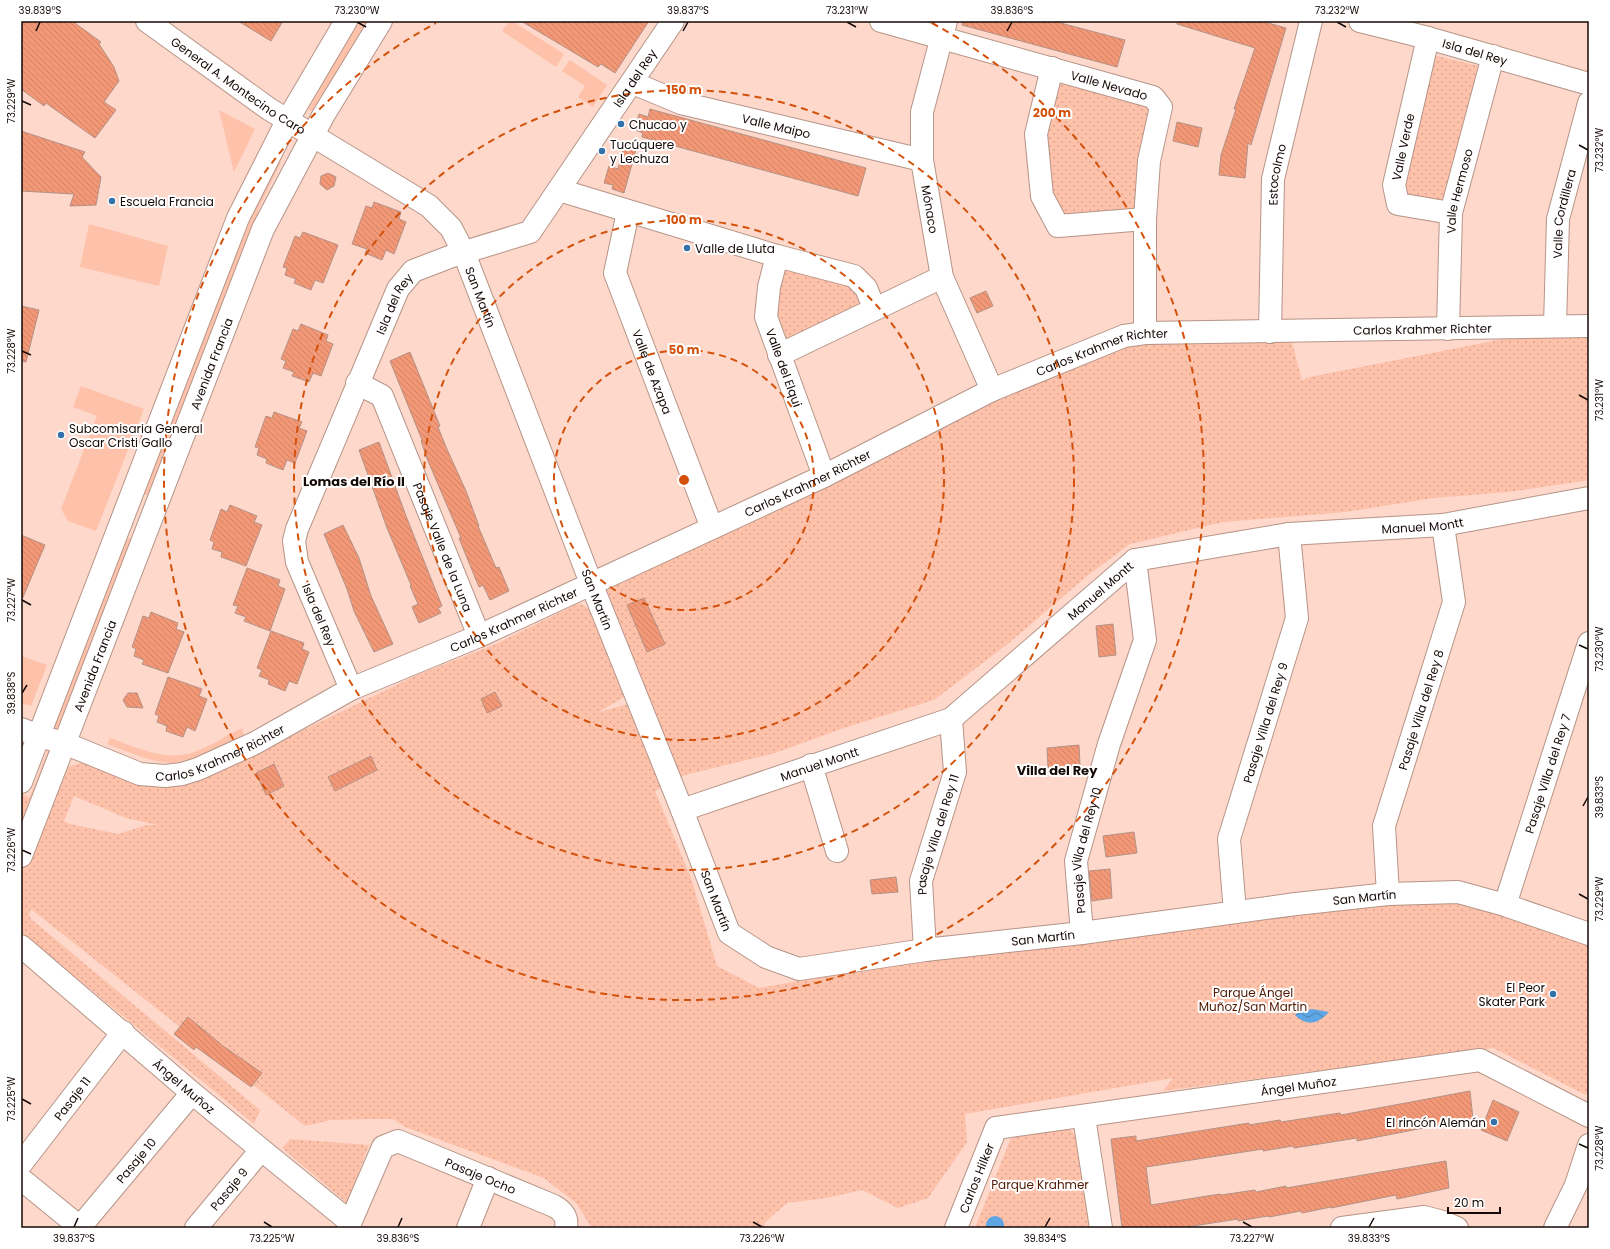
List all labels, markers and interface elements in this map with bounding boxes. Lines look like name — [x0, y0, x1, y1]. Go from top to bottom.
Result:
text: 39.839°S — [19, 3, 62, 18]
text: 73.230°W — [334, 3, 380, 18]
text: 39.837°S — [667, 3, 709, 18]
text: 73.231°W — [826, 3, 868, 18]
text: 39.836°S — [991, 3, 1034, 18]
text: 73.232°W — [1315, 3, 1360, 18]
street label: General A. Montecino Caro — [168, 33, 309, 138]
street label: Isla del Rey — [1441, 34, 1510, 69]
street label: Isla del Rey — [609, 45, 660, 110]
street label: Valle Nevado — [1069, 66, 1150, 104]
text: 73.229°W — [4, 78, 19, 124]
text: 150 m — [666, 81, 702, 98]
text: 200 m — [1033, 104, 1071, 121]
street label: Valle Maipo — [740, 109, 813, 142]
street label: Valle Verde — [1388, 112, 1418, 182]
place label: Chucao y — [629, 116, 687, 133]
marker: Chucao y — [616, 119, 626, 129]
text: 73.232°W — [1592, 127, 1607, 172]
place label: Tucúquere y Lechuza — [610, 136, 674, 167]
street label: Estocolmo — [1264, 141, 1290, 205]
marker: Tucúquere y Lechuza — [597, 146, 607, 156]
street label: Valle Hermoso — [1442, 146, 1476, 234]
street label: Valle Cordillera — [1548, 167, 1580, 259]
street label: Mónaco — [918, 184, 943, 235]
place label: Escuela Francia — [120, 193, 214, 210]
marker: Escuela Francia — [107, 196, 117, 206]
text: 100 m — [666, 211, 702, 228]
place label: Valle de Lluta — [695, 240, 775, 257]
marker: Valle de Lluta — [682, 243, 692, 253]
street label: San Martín — [462, 264, 500, 330]
street label: Isla del Rey — [371, 269, 416, 337]
street label: Avenida Francia — [186, 315, 237, 412]
street label: Carlos Krahmer Richter — [1353, 319, 1492, 338]
street label: Carlos Krahmer Richter — [1033, 324, 1168, 380]
street label: Valle del Elqui — [762, 326, 807, 409]
street label: Valle de Azapa — [629, 327, 676, 417]
text: 73.228°W — [4, 328, 19, 374]
text: 50 m — [669, 341, 700, 358]
text: 73.231°W — [1592, 379, 1607, 421]
place label: Subcomisaria General Oscar Cristi Gallo — [69, 420, 203, 451]
marker: Subcomisaria General Oscar Cristi Gallo — [56, 430, 66, 440]
street label: Carlos Krahmer Richter — [741, 445, 874, 520]
district label: Lomas del Río II — [303, 472, 405, 491]
centre of rings — [677, 473, 691, 487]
street label: Pasaje Valle de la Luna — [409, 480, 477, 614]
street label: Manuel Montt — [1381, 513, 1465, 537]
street label: Manuel Montt — [1064, 557, 1137, 623]
street label: San Martín — [578, 566, 617, 632]
text: 73.227°W — [4, 578, 19, 622]
street label: Isla del Rey — [298, 581, 340, 649]
street label: Carlos Krahmer Richter — [447, 583, 581, 656]
street label: Avenida Francia — [69, 617, 120, 714]
text: 73.230°W — [1592, 626, 1607, 672]
street label: Pasaje Villa del Rey 8 — [1394, 647, 1447, 772]
street label: Pasaje Villa del Rey 9 — [1238, 660, 1291, 785]
text: 39.838°S — [4, 671, 19, 714]
street label: Pasaje Villa del Rey 7 — [1520, 711, 1574, 835]
street label: Carlos Krahmer Richter — [155, 719, 288, 784]
street label: Manuel Montt — [778, 742, 861, 785]
district label: Villa del Rey — [1017, 761, 1098, 780]
street label: Pasaje Villa del Rey 11 — [912, 772, 962, 895]
text: 39.833°S — [1592, 776, 1607, 818]
street label: Pasaje Villa del Rey 10 — [1067, 785, 1105, 914]
text: 73.226°W — [4, 827, 19, 873]
street label: San Martín — [697, 868, 736, 934]
text: 73.229°W — [1592, 876, 1607, 922]
street label: San Martín — [1332, 885, 1397, 908]
street label: San Martín — [1010, 925, 1076, 949]
place label: El Peor Skater Park — [1478, 979, 1546, 1010]
park label: Parque Ángel Muñoz/San Martin — [1199, 984, 1307, 1015]
marker: El Peor Skater Park — [1548, 989, 1558, 999]
street label: Ángel Muñoz — [150, 1055, 219, 1117]
street label: Ángel Muñoz — [1259, 1072, 1337, 1099]
street label: Pasaje 11 — [49, 1073, 94, 1124]
text: 73.225°W — [4, 1076, 19, 1122]
place label: El rincón Alemán — [1386, 1114, 1486, 1131]
marker: El rincón Alemán — [1489, 1117, 1499, 1127]
text: 73.228°W — [1592, 1125, 1607, 1171]
street label: Pasaje 10 — [112, 1134, 160, 1187]
street label: Carlos Hilker — [954, 1140, 998, 1216]
street label: Pasaje Ocho — [443, 1153, 519, 1198]
street label: Pasaje 9 — [206, 1164, 251, 1214]
park label: Parque Krahmer — [991, 1176, 1089, 1193]
scale bar — [1448, 1189, 1500, 1215]
text: 20 m — [1454, 1194, 1484, 1211]
text: 39.837°S — [53, 1231, 95, 1246]
text: 73.225°W — [249, 1231, 295, 1246]
text: 39.836°S — [377, 1231, 420, 1246]
text: 73.226°W — [739, 1231, 785, 1246]
text: 39.834°S — [1024, 1231, 1067, 1246]
text: 73.227°W — [1230, 1231, 1274, 1246]
text: 39.833°S — [1348, 1231, 1390, 1246]

